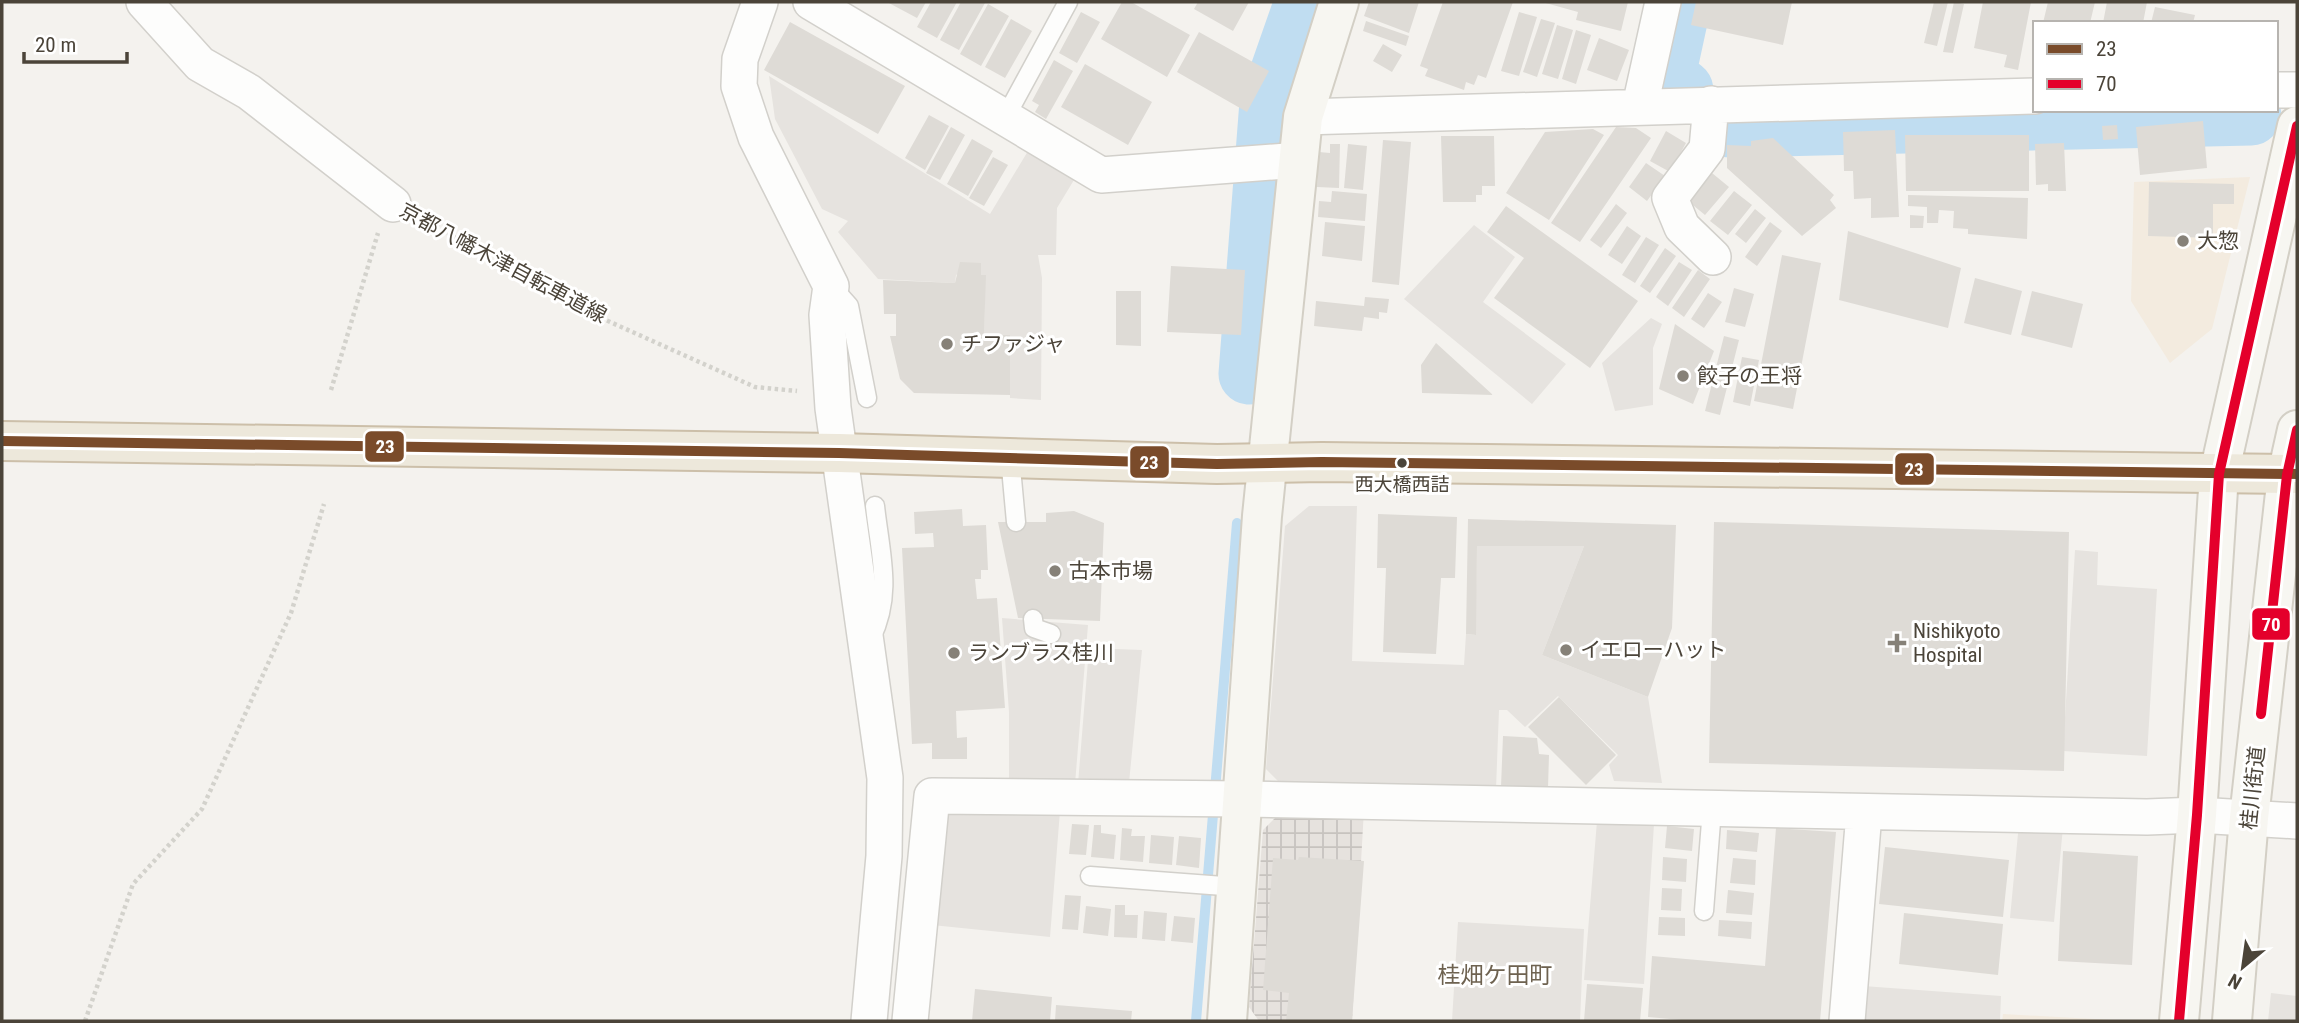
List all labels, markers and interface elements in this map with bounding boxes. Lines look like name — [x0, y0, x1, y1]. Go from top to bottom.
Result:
scale bar — [24, 21, 128, 65]
legend — [2033, 21, 2278, 112]
text: 20 m — [35, 33, 76, 57]
text: 23 — [2096, 37, 2117, 61]
text: 70 — [2096, 72, 2117, 96]
street label: 京都八幡木津自転車道線 — [395, 198, 611, 328]
place label: 大惣 — [2197, 229, 2239, 253]
marker: 大惣 — [2175, 233, 2191, 249]
place label: チファジャ — [961, 332, 1065, 356]
marker: チファジャ — [939, 336, 955, 352]
place label: 餃子の王将 — [1697, 364, 1802, 388]
marker: 餃子の王将 — [1675, 368, 1691, 384]
line badge: 23 — [364, 430, 405, 463]
text: 23 — [375, 435, 395, 458]
line badge: 23 — [1129, 445, 1170, 479]
text: 23 — [1139, 451, 1159, 474]
line badge: 23 — [1894, 452, 1935, 486]
marker: 西大橋西詰 — [1395, 456, 1409, 470]
text: 23 — [1904, 458, 1924, 481]
place label: 西大橋西詰 — [1354, 473, 1450, 496]
place label: 古本市場 — [1069, 559, 1153, 583]
marker: 古本市場 — [1047, 563, 1063, 579]
line badge: 70 — [2251, 607, 2291, 641]
text: 70 — [2261, 613, 2281, 636]
place label: Nishikyoto Hospital — [1913, 619, 2001, 667]
marker: Nishikyoto Hospital — [1887, 633, 1907, 653]
place label: イエローハット — [1580, 638, 1726, 662]
place label: ランブラス桂川 — [968, 641, 1114, 665]
marker: イエローハット — [1558, 642, 1574, 658]
marker: ランブラス桂川 — [946, 645, 962, 661]
street label: 桂川街道 — [2237, 745, 2269, 831]
north arrow — [2208, 932, 2278, 1002]
district label: 桂畑ケ田町 — [1438, 962, 1553, 989]
text: N — [2224, 969, 2246, 994]

